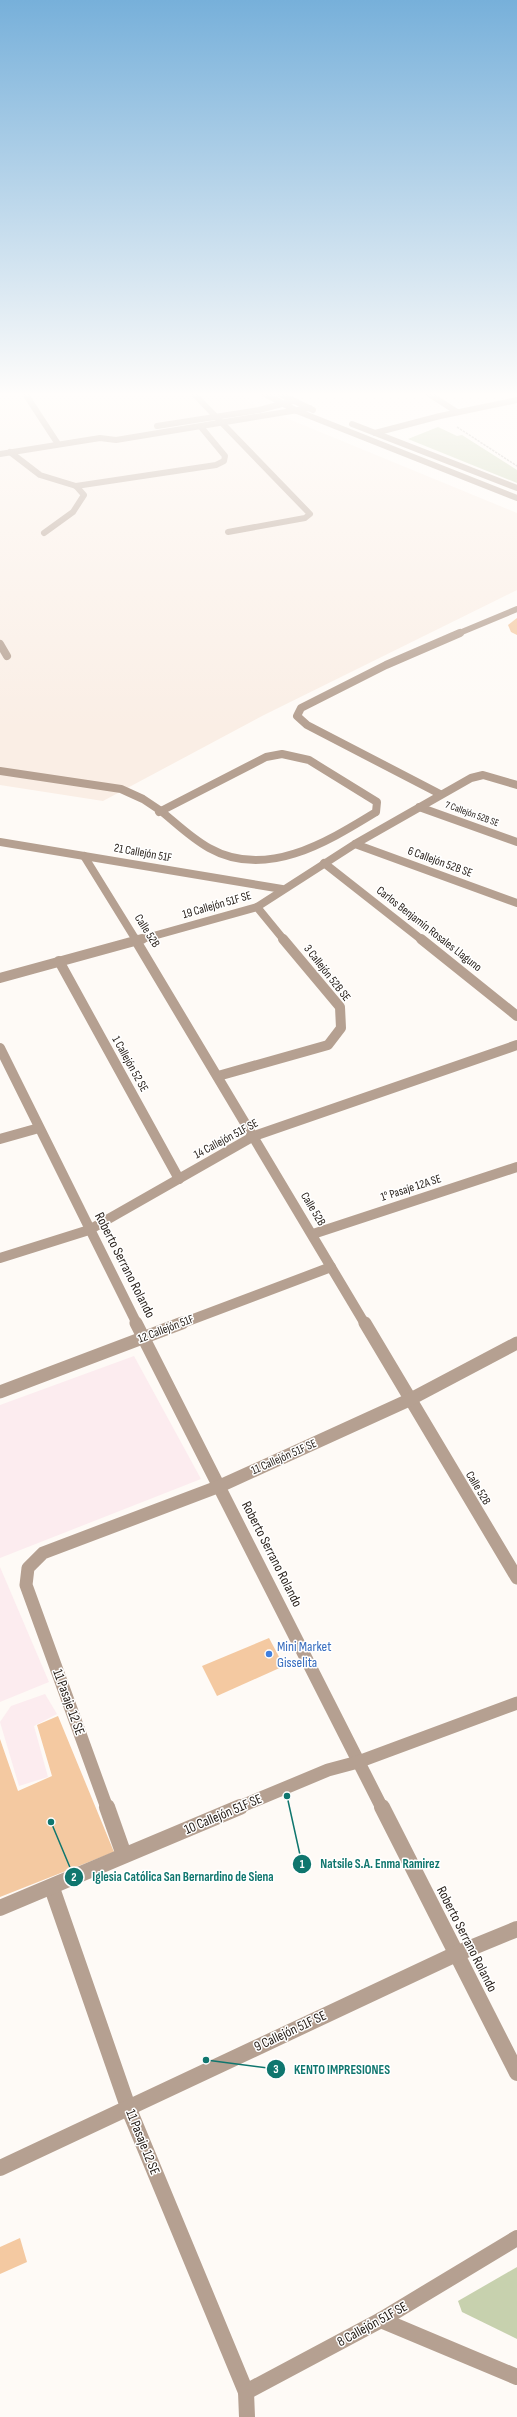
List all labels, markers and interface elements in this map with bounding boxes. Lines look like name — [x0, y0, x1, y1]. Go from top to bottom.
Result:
street label: 7 Callejón 52B SE — [444, 799, 500, 829]
street label: 21 Callejón 51F — [113, 841, 173, 866]
street label: 6 Callejón 52B SE — [406, 843, 475, 881]
street label: Carlos Benjamín Rosales Llaguno — [373, 883, 485, 975]
street label: 19 Callejón 51F SE — [181, 888, 253, 922]
street label: Calle 52B — [131, 912, 163, 950]
street label: 3 Callejón 52B SE — [300, 942, 354, 1004]
street label: 1 Callejón 52 SE — [109, 1033, 152, 1095]
street label: 14 Callejón 51F SE — [191, 1116, 261, 1162]
street label: 1° Pasaje 12A SE — [379, 1171, 443, 1205]
street label: Calle 52B — [297, 1189, 329, 1229]
street label: Roberto Serrano Rolando — [91, 1209, 159, 1321]
street label: 12 Callejón 51F — [136, 1311, 196, 1347]
street label: 11 Callejón 51F SE — [249, 1436, 319, 1478]
street label: Calle 52B — [462, 1468, 494, 1508]
street label: Roberto Serrano Rolando — [238, 1498, 306, 1610]
place label: Mini Market Gisselita — [277, 1638, 331, 1671]
marker: Mini Market Gisselita — [264, 1649, 274, 1659]
street label: 11 Pasaje 12 SE — [49, 1667, 89, 1737]
street label: 10 Callejón 51F SE — [182, 1790, 265, 1838]
callout: Natsile S.A. Enma Ramirez — [292, 1851, 447, 1876]
text: Natsile S.A. Enma Ramirez — [320, 1856, 440, 1872]
text: 1 — [300, 1857, 305, 1872]
callout: Iglesia Católica San Bernardino de Siena — [64, 1864, 282, 1889]
text: Iglesia Católica San Bernardino de Siena — [92, 1869, 274, 1885]
text: 2 — [71, 1870, 77, 1885]
street label: Roberto Serrano Rolando — [433, 1883, 501, 1995]
street label: 9 Callejón 51F SE — [251, 2007, 329, 2055]
callout: KENTO IMPRESIONES — [266, 2057, 398, 2082]
text: 3 — [273, 2062, 279, 2077]
text: KENTO IMPRESIONES — [294, 2062, 390, 2078]
street label: 11 Pasaje 12 SE — [122, 2107, 164, 2177]
street label: 8 Callejón 51F SE — [334, 2298, 410, 2350]

